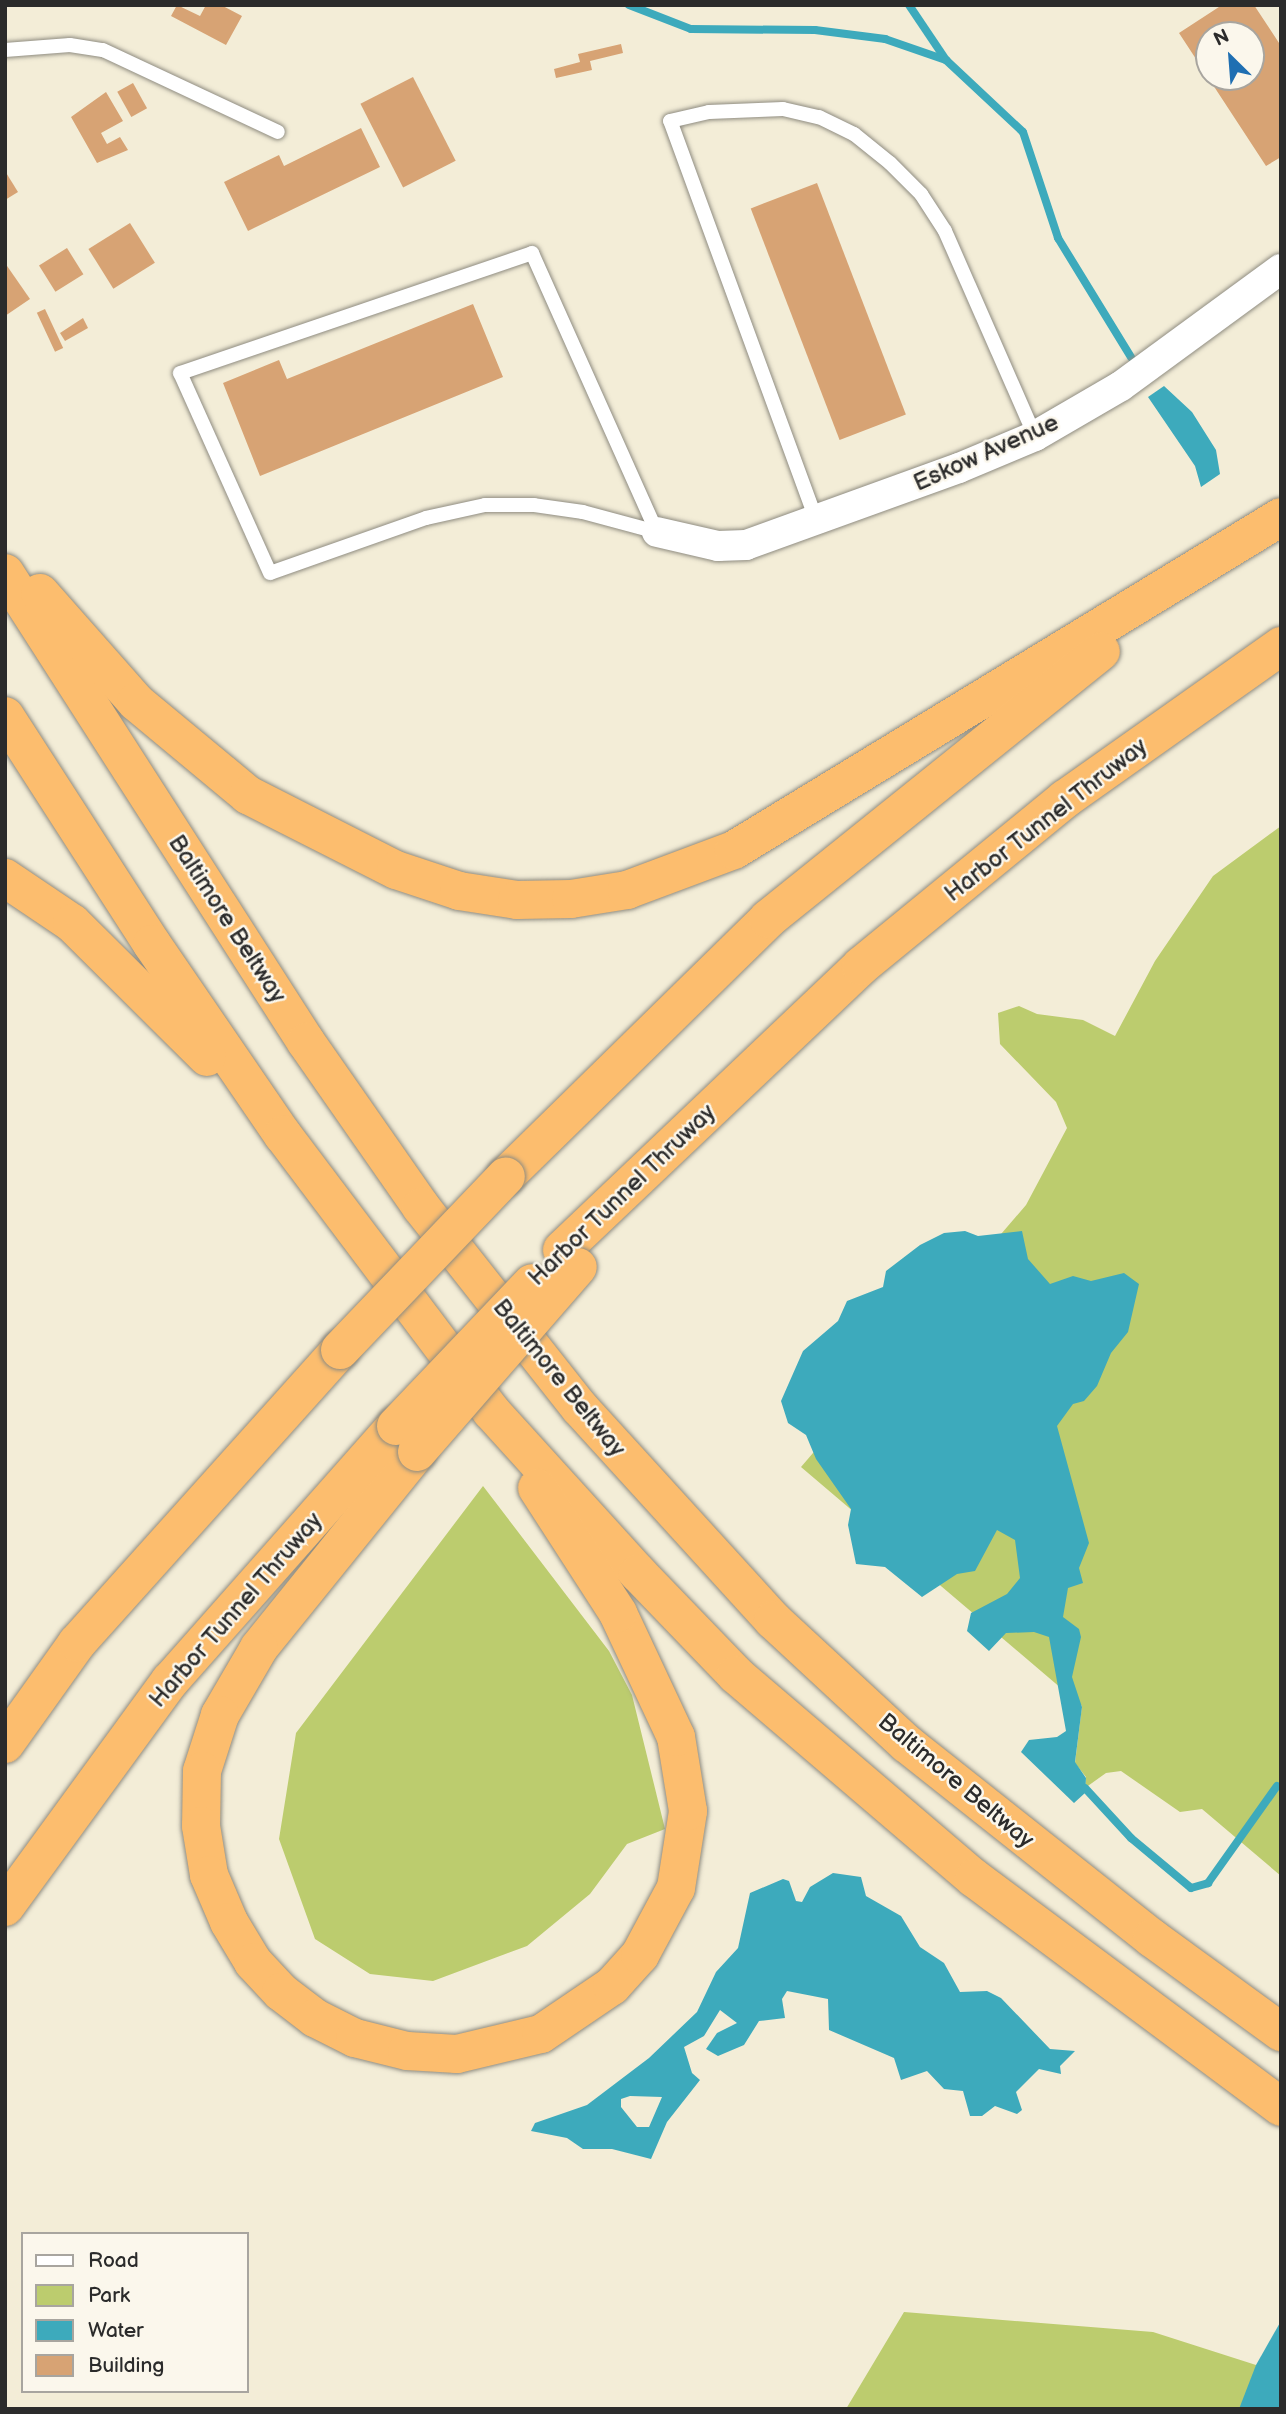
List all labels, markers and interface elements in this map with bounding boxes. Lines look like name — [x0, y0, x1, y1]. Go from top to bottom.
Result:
north arrow — [1195, 21, 1265, 91]
text: N — [1210, 25, 1233, 52]
street label: Eskow Avenue — [909, 408, 1063, 498]
street label: Harbor Tunnel Thruway — [938, 731, 1154, 909]
street label: Baltimore Beltway — [162, 830, 292, 1008]
street label: Harbor Tunnel Thruway — [522, 1098, 722, 1292]
street label: Baltimore Beltway — [487, 1293, 631, 1463]
street label: Harbor Tunnel Thruway — [143, 1506, 329, 1714]
street label: Baltimore Beltway — [872, 1707, 1040, 1855]
legend — [21, 2232, 248, 2393]
text: Road — [88, 2248, 139, 2273]
text: Park — [88, 2283, 130, 2308]
text: Water — [88, 2318, 144, 2343]
text: Building — [88, 2353, 164, 2378]

